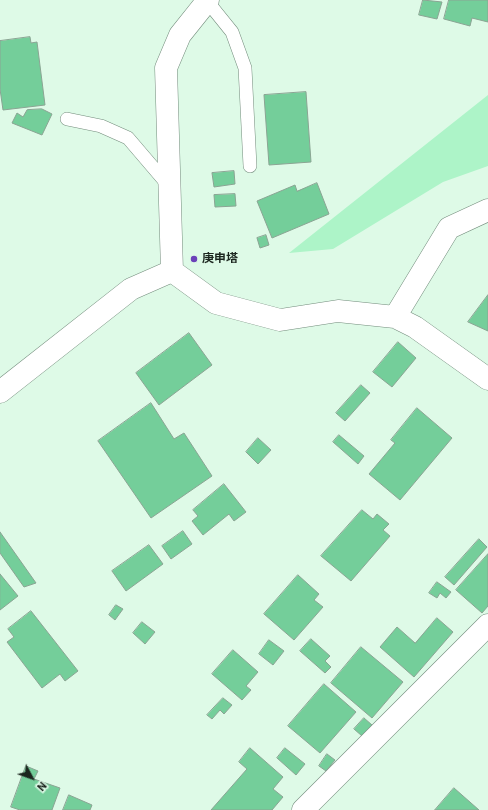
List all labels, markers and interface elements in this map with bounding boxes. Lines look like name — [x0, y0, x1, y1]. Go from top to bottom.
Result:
place label: 庚申塔 — [202, 252, 238, 266]
marker: 庚申塔 — [189, 254, 199, 264]
north arrow — [12, 758, 52, 798]
text: N — [34, 779, 49, 793]

